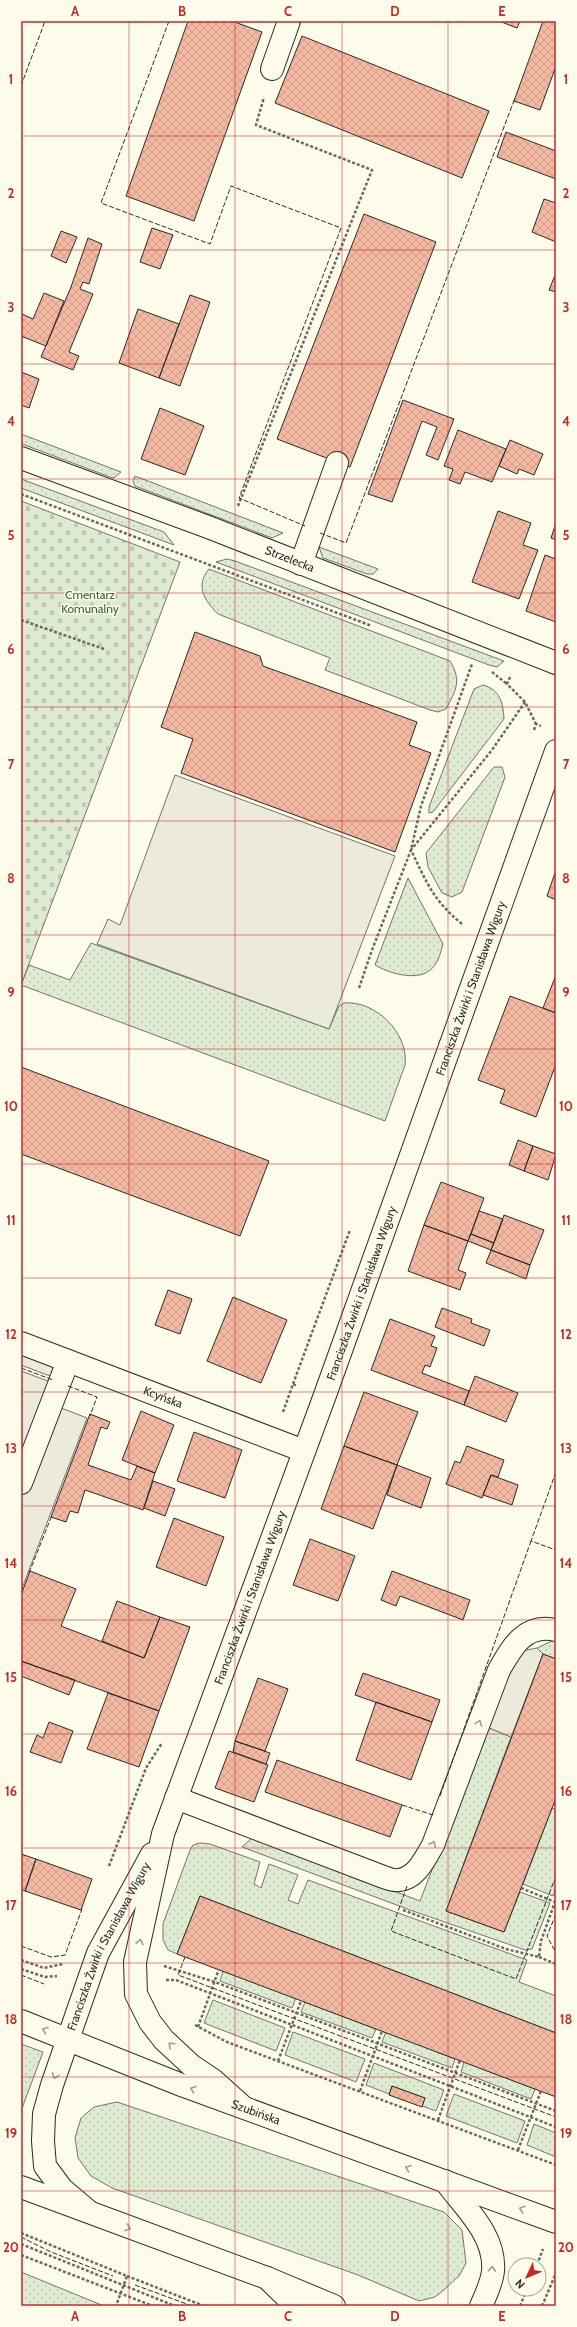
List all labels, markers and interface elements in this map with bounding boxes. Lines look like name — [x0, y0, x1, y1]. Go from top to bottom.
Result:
text: A — [71, 3, 80, 19]
text: B — [178, 3, 186, 19]
text: C — [284, 3, 292, 19]
text: D — [390, 3, 400, 19]
text: E — [498, 3, 506, 19]
text: 1 — [9, 71, 13, 87]
text: 1 — [564, 71, 568, 87]
text: 2 — [8, 185, 15, 201]
text: 2 — [563, 185, 570, 201]
text: 3 — [7, 299, 15, 315]
text: 3 — [562, 299, 570, 315]
text: 4 — [7, 413, 15, 429]
text: 4 — [562, 413, 570, 429]
text: 5 — [8, 527, 15, 543]
text: 5 — [563, 527, 570, 543]
street label: Strzelecka — [263, 542, 317, 575]
park label: Cmentarz Komunalny — [61, 587, 119, 616]
text: 6 — [7, 641, 15, 657]
text: 6 — [562, 641, 570, 657]
text: 7 — [8, 756, 15, 772]
text: 7 — [563, 756, 570, 772]
text: 8 — [7, 870, 15, 886]
text: 8 — [562, 870, 570, 886]
street label: Franciszka Żwirki i Stanisława Wigury — [432, 899, 509, 1077]
text: 9 — [7, 984, 15, 1000]
text: 9 — [562, 984, 570, 1000]
text: 10 — [4, 1098, 18, 1114]
text: 10 — [559, 1098, 573, 1114]
street label: Franciszka Żwirki i Stanisława Wigury — [323, 1204, 399, 1382]
text: 11 — [6, 1212, 16, 1228]
text: 11 — [561, 1212, 571, 1228]
text: 12 — [5, 1326, 17, 1342]
text: 12 — [560, 1326, 572, 1342]
street label: Kcyńska — [142, 1382, 185, 1411]
text: 13 — [5, 1440, 17, 1456]
text: 13 — [560, 1440, 572, 1456]
street label: Franciszka Żwirki i Stanisława Wigury — [211, 1508, 289, 1686]
text: 14 — [5, 1555, 17, 1571]
text: 14 — [560, 1555, 572, 1571]
text: 15 — [5, 1669, 17, 1685]
text: 15 — [560, 1669, 572, 1685]
one-way arrow — [475, 1719, 483, 1726]
text: 16 — [5, 1783, 17, 1799]
text: 16 — [560, 1783, 572, 1799]
one-way arrow — [428, 1841, 436, 1849]
street label: Franciszka Żwirki i Stanisława Wigury — [64, 1859, 153, 2033]
text: 17 — [5, 1897, 17, 1913]
text: 17 — [560, 1897, 572, 1913]
one-way arrow — [135, 1939, 143, 1945]
text: 18 — [5, 2011, 17, 2027]
text: 18 — [560, 2011, 572, 2027]
one-way arrow — [41, 2027, 48, 2035]
one-way arrow — [168, 2043, 175, 2050]
one-way arrow — [51, 2073, 60, 2080]
one-way arrow — [189, 2085, 196, 2093]
street label: Szubińska — [230, 2096, 283, 2128]
text: 19 — [5, 2125, 17, 2141]
text: 19 — [560, 2125, 572, 2141]
one-way arrow — [405, 2164, 412, 2172]
one-way arrow — [518, 2205, 525, 2214]
one-way arrow — [125, 2223, 132, 2231]
text: 20 — [3, 2239, 19, 2255]
text: 20 — [558, 2239, 574, 2255]
north arrow — [507, 2257, 547, 2297]
one-way arrow — [487, 2266, 496, 2272]
text: N — [512, 2276, 528, 2292]
text: A — [71, 2308, 80, 2324]
text: B — [178, 2308, 186, 2324]
text: C — [284, 2308, 292, 2324]
text: D — [390, 2308, 400, 2324]
text: E — [498, 2308, 506, 2324]

